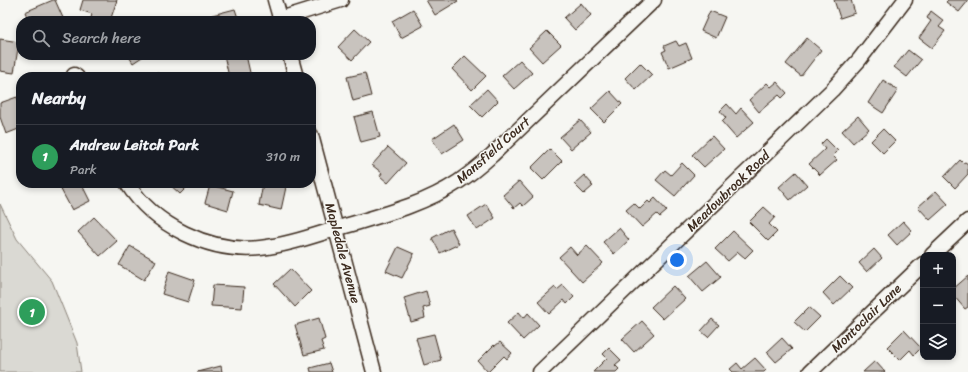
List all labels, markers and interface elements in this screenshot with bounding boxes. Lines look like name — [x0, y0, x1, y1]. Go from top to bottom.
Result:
search box — [16, 16, 316, 60]
text: Search here — [62, 25, 141, 51]
icon: search — [30, 27, 52, 49]
text: Nearby — [32, 83, 86, 113]
street label: Mansfield Court — [451, 111, 536, 189]
text: Andrew Leitch Park — [70, 132, 199, 158]
street label: Meadowbrook Road — [681, 144, 776, 237]
text: 1 — [42, 145, 48, 168]
text: 310 m — [266, 145, 300, 168]
text: Park — [70, 158, 97, 181]
street label: Mapledale Avenue — [318, 200, 368, 306]
your location — [667, 250, 687, 270]
map controls — [920, 252, 956, 360]
button: + — [920, 252, 956, 288]
street label: Montoclair Lane — [825, 278, 907, 358]
button: − — [920, 288, 956, 324]
pin: 1 — [19, 297, 45, 327]
button: layers — [920, 324, 956, 360]

